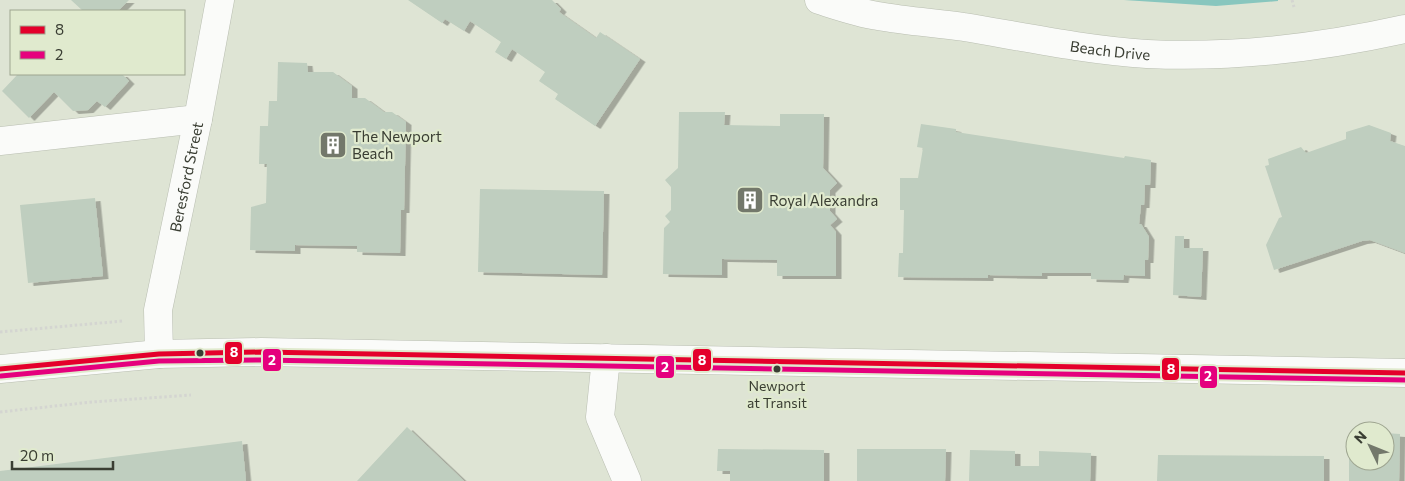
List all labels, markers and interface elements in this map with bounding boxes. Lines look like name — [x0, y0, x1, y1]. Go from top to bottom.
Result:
legend — [10, 10, 185, 75]
text: 8 — [55, 20, 64, 38]
street label: Beach Drive — [1069, 36, 1151, 63]
text: 2 — [55, 45, 63, 63]
street label: Beresford Street — [166, 120, 206, 234]
place label: The Newport Beach — [352, 127, 442, 162]
building icon: The Newport Beach — [318, 130, 348, 160]
building icon: Royal Alexandra — [735, 185, 765, 215]
place label: Royal Alexandra — [769, 191, 878, 209]
line badge: 8 — [224, 341, 243, 365]
text: 8 — [230, 343, 239, 360]
unlabelled marker — [195, 348, 205, 358]
line badge: 2 — [262, 348, 282, 372]
line badge: 8 — [692, 348, 712, 372]
text: 2 — [268, 351, 276, 368]
text: 8 — [698, 351, 707, 368]
line badge: 2 — [655, 355, 675, 379]
line badge: 8 — [1161, 357, 1180, 381]
text: 2 — [661, 358, 669, 375]
text: 8 — [1167, 360, 1176, 377]
marker: Newport at Transit — [772, 364, 782, 374]
line badge: 2 — [1199, 365, 1218, 389]
text: 2 — [1204, 367, 1212, 384]
place label: Newport at Transit — [747, 377, 807, 411]
north arrow — [1345, 421, 1395, 471]
text: N — [1350, 427, 1370, 446]
scale bar — [12, 438, 114, 470]
text: 20 m — [20, 446, 54, 464]

